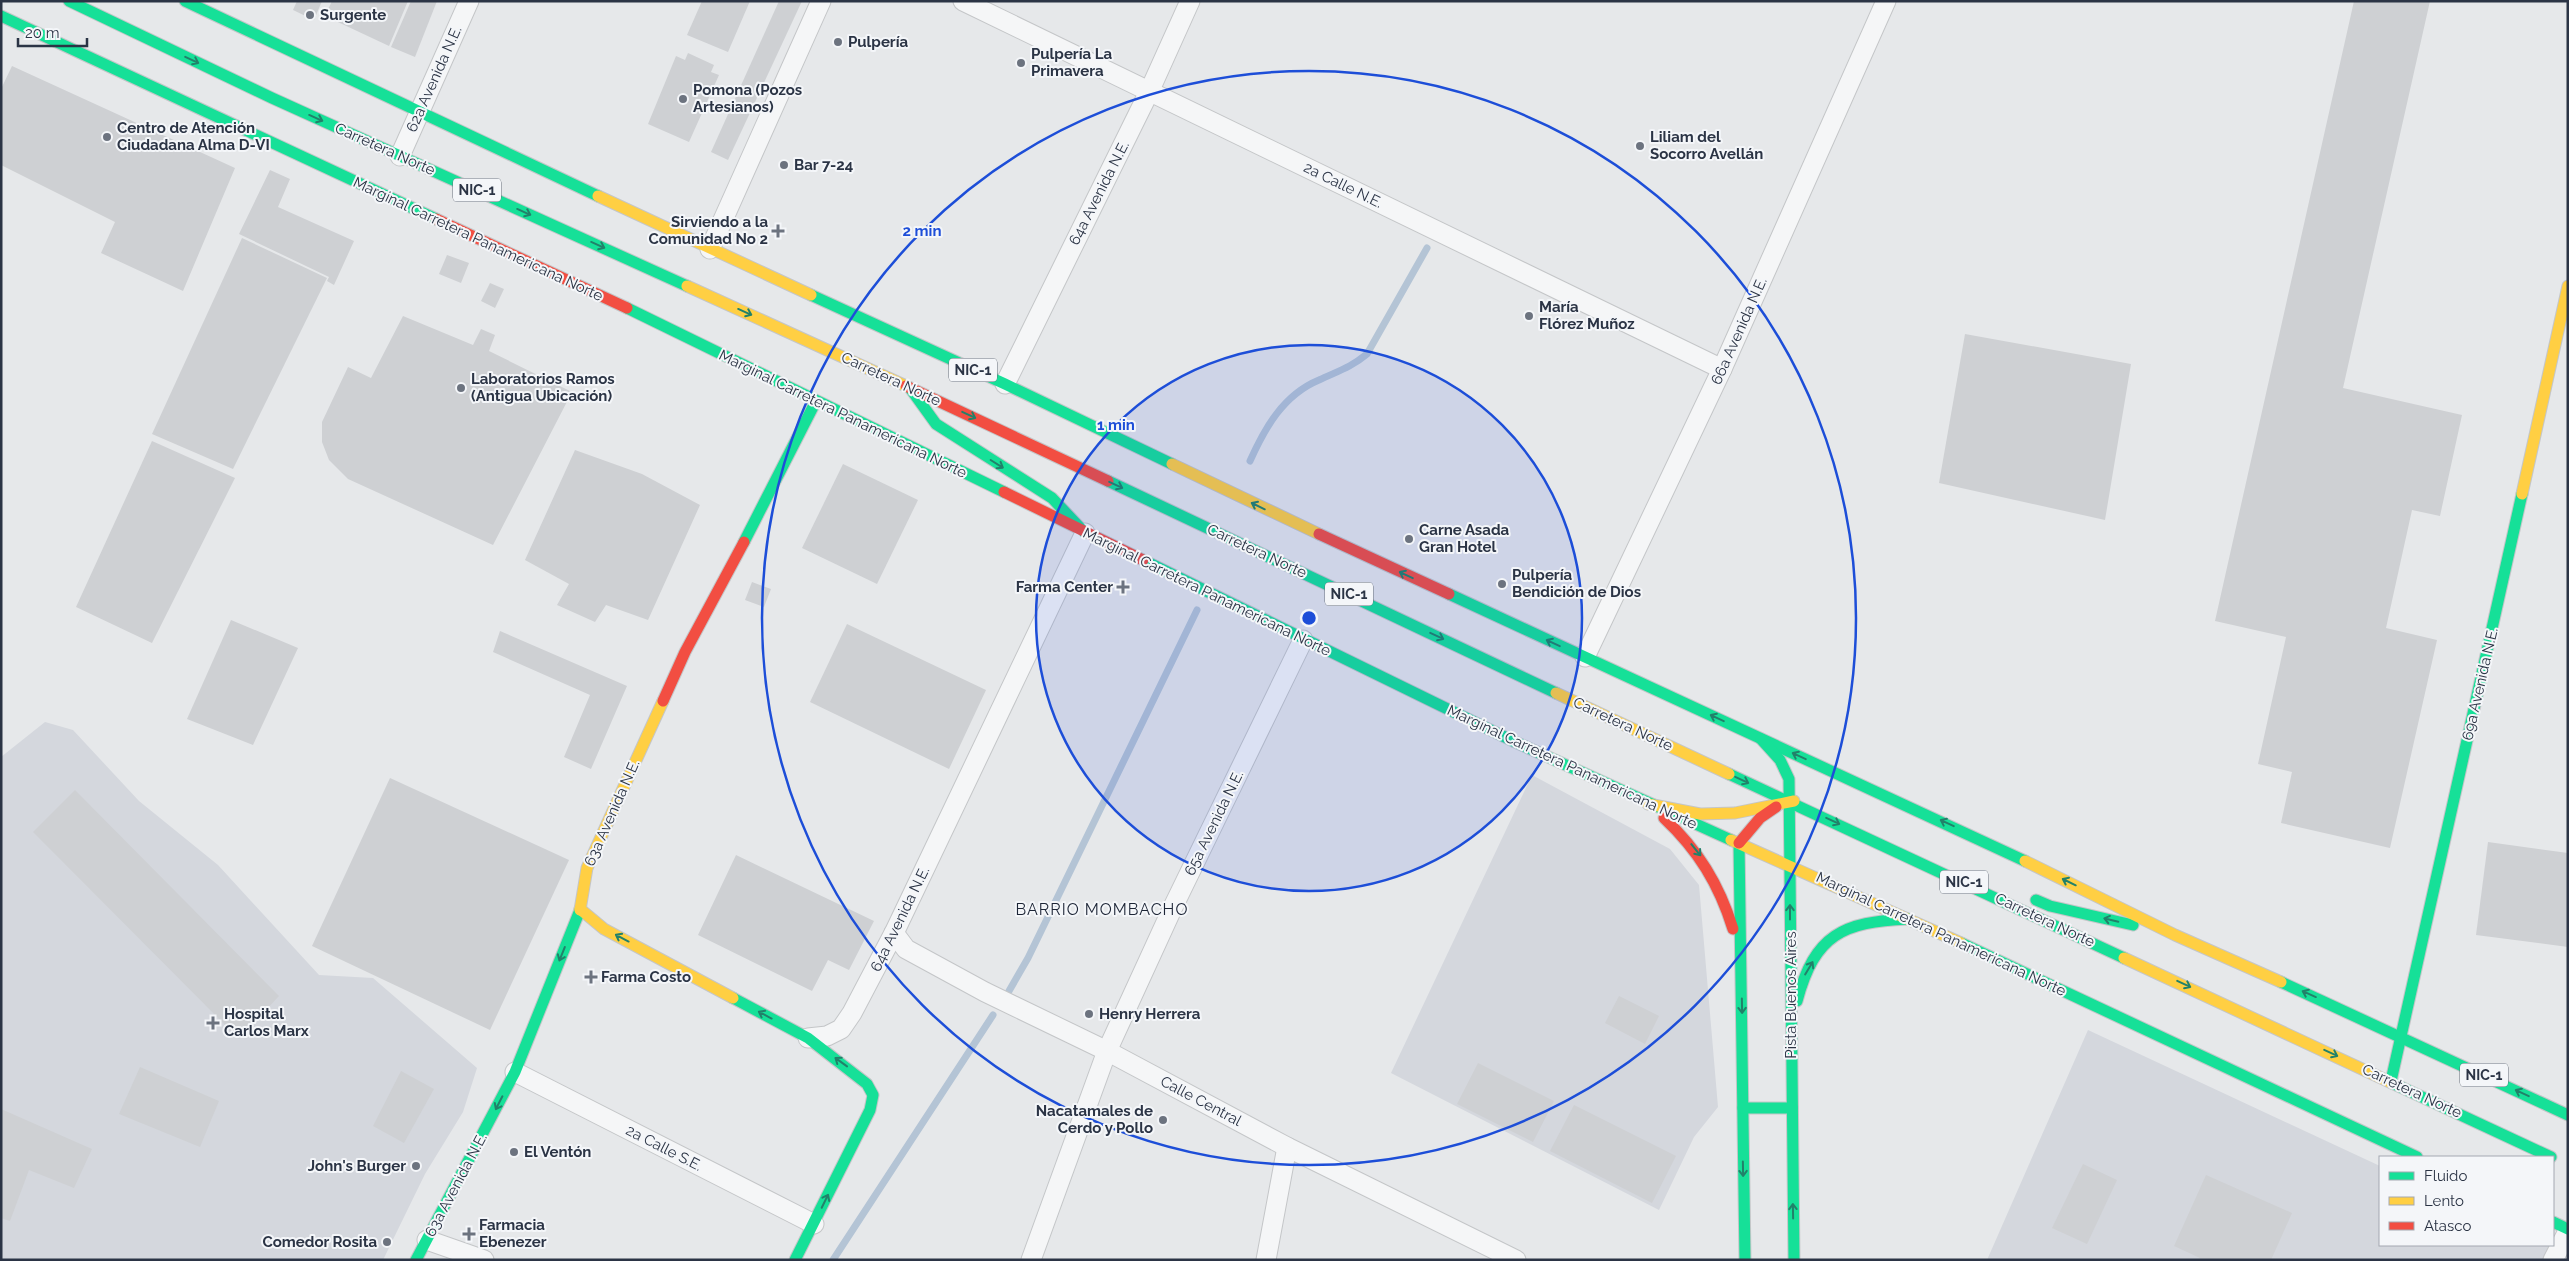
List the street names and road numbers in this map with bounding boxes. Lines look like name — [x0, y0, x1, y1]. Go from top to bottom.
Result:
street label: 62a Avenida N.E. — [403, 23, 465, 135]
street label: Carretera Norte — [332, 119, 438, 179]
street label: 64a Avenida N.E. — [1065, 138, 1133, 248]
street label: 2a Calle N.E. — [1301, 158, 1385, 212]
street label: Marginal Carretera Panamericana Norte — [350, 173, 606, 305]
road number: NIC-1 — [453, 178, 501, 202]
street label: 66a Avenida N.E. — [1707, 275, 1771, 387]
street label: Marginal Carretera Panamericana Norte — [716, 346, 970, 482]
street label: Carretera Norte — [838, 348, 944, 410]
road number: NIC-1 — [949, 358, 997, 382]
street label: Carretera Norte — [1204, 520, 1310, 582]
street label: Marginal Carretera Panamericana Norte — [1080, 524, 1334, 660]
road number: NIC-1 — [1325, 582, 1373, 606]
street label: 69a Avenida N.E. — [2458, 626, 2502, 742]
street label: Carretera Norte — [1570, 693, 1676, 755]
street label: Marginal Carretera Panamericana Norte — [1444, 701, 1700, 833]
street label: 63a Avenida N.E. — [580, 757, 644, 869]
street label: 65a Avenida N.E. — [1181, 768, 1247, 878]
street label: 64a Avenida N.E. — [867, 864, 933, 974]
street label: Marginal Carretera Panamericana Norte — [1813, 868, 2069, 1000]
road number: NIC-1 — [1940, 870, 1988, 894]
street label: Carretera Norte — [1992, 889, 2098, 951]
street label: Pista Buenos Aires — [1782, 931, 1800, 1059]
street label: Carretera Norte — [2359, 1060, 2465, 1122]
road number: NIC-1 — [2460, 1064, 2508, 1086]
street label: Calle Central — [1157, 1072, 1246, 1130]
street label: 2a Calle S.E. — [623, 1121, 705, 1175]
street label: 63a Avenida N.E. — [421, 1130, 491, 1240]

